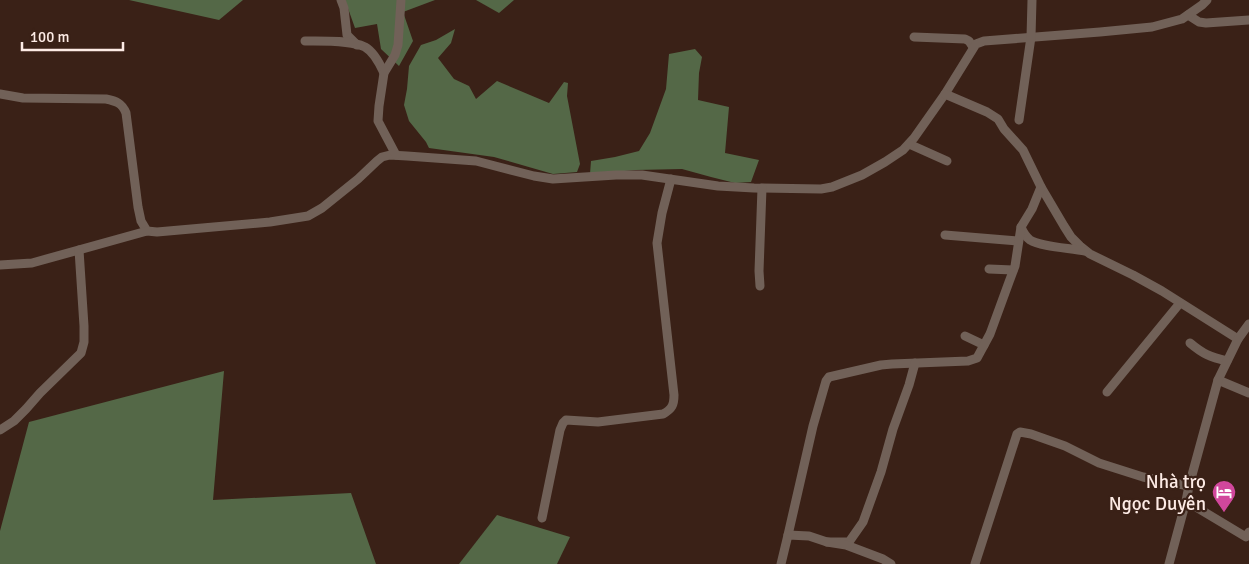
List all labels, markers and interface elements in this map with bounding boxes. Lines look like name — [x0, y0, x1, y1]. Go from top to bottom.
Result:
scale bar — [22, 20, 124, 52]
text: 100 m — [30, 28, 70, 46]
place label: Nhà trọ Ngọc Duyên — [1109, 470, 1206, 516]
hotel icon: Nhà trọ Ngọc Duyên — [1211, 479, 1237, 513]

